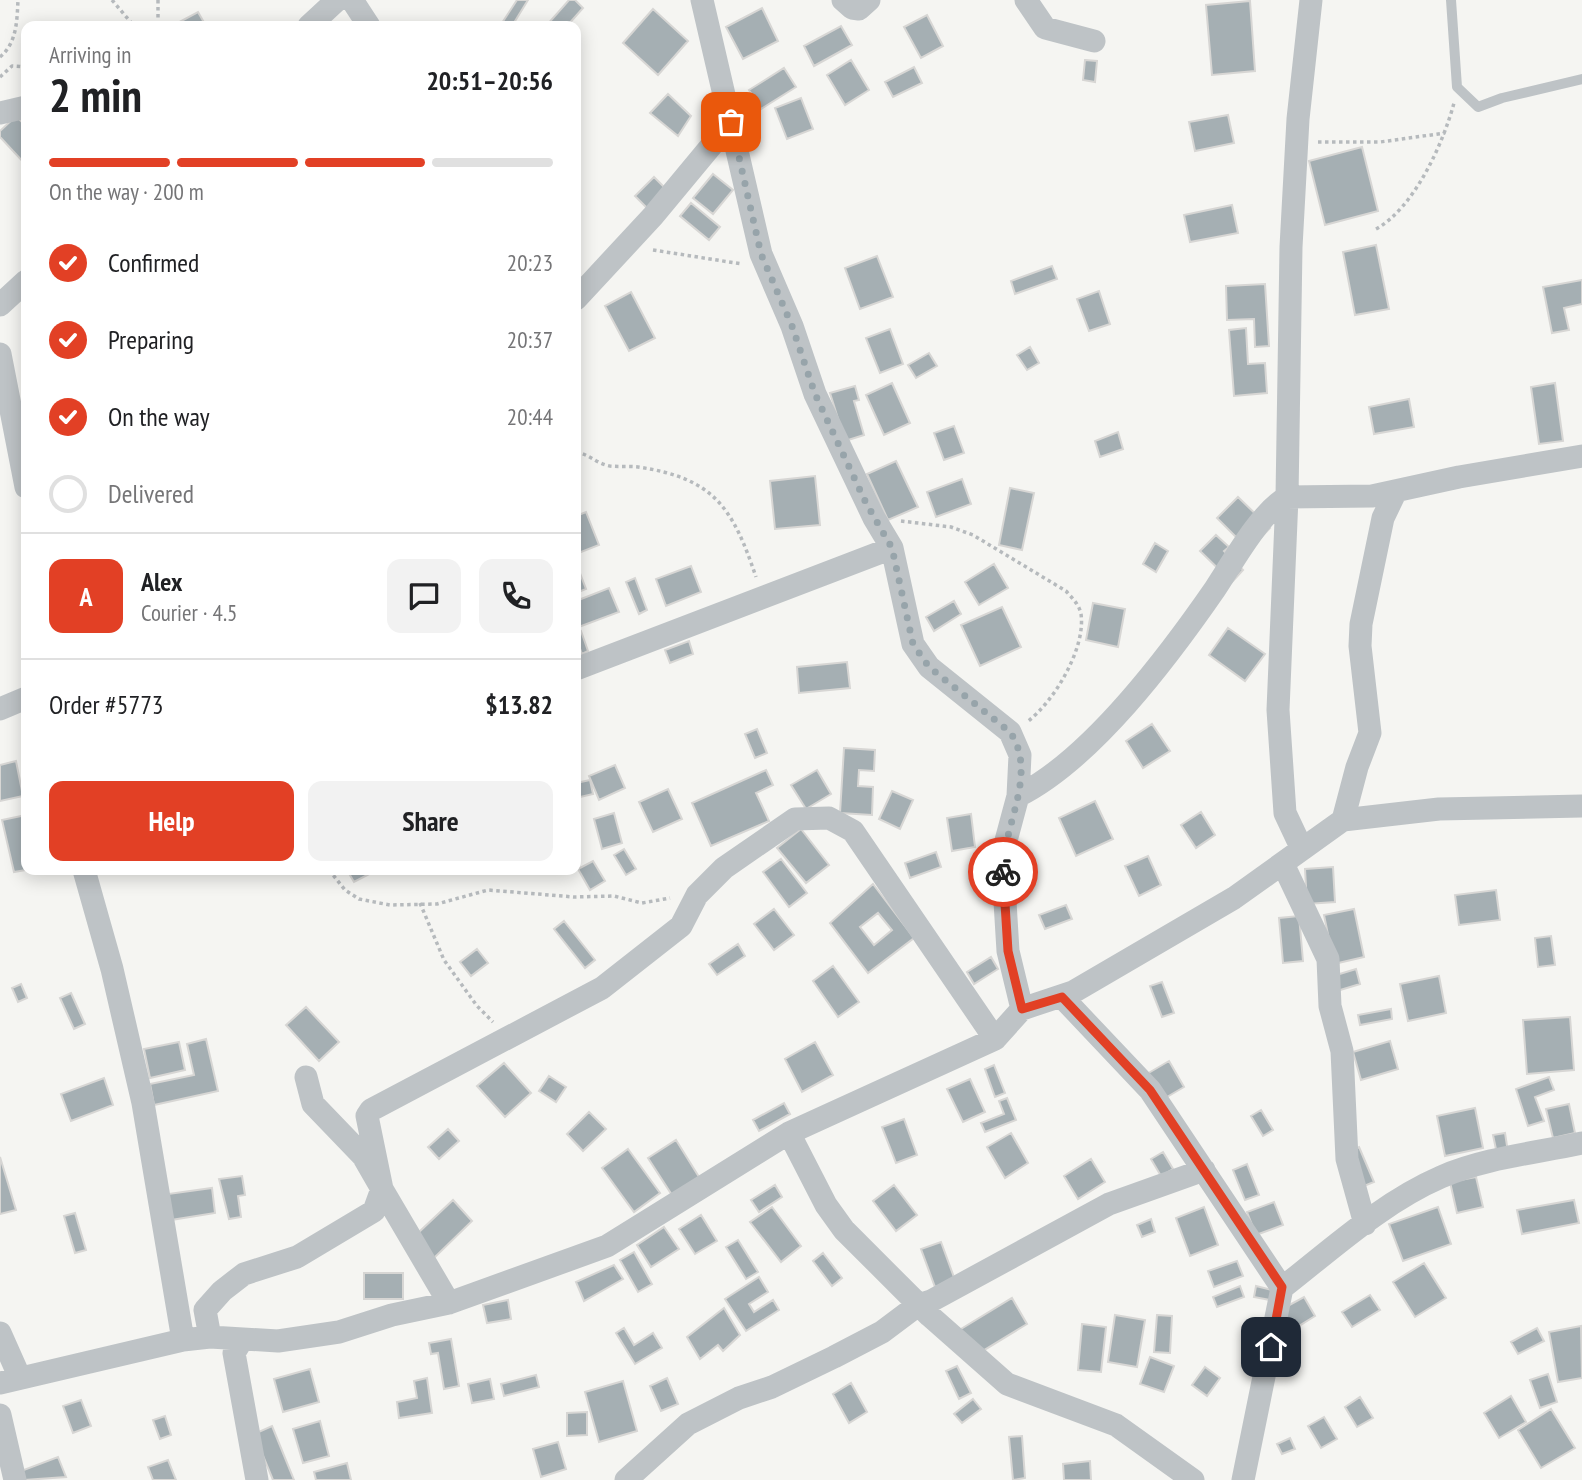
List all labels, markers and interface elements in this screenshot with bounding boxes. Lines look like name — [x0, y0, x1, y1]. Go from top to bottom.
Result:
text: Arriving in — [49, 40, 131, 69]
text: 20:51–20:56 — [426, 64, 553, 97]
text: 2 min — [49, 65, 142, 125]
pin — [701, 92, 761, 152]
icon: bag — [712, 103, 750, 141]
text: On the way · 200 m — [49, 177, 204, 206]
icon: check — [49, 244, 87, 282]
text: Confirmed — [108, 246, 199, 279]
text: 20:23 — [507, 248, 553, 277]
icon: check — [49, 321, 87, 359]
text: Preparing — [108, 323, 194, 356]
text: 20:37 — [507, 325, 553, 354]
icon: check — [49, 398, 87, 436]
text: On the way — [108, 400, 210, 433]
text: 20:44 — [507, 402, 553, 431]
text: Delivered — [108, 477, 194, 510]
button: chat — [387, 559, 461, 633]
button: phone — [479, 559, 553, 633]
text: Alex — [141, 565, 182, 598]
text: A — [79, 580, 93, 613]
text: Courier · 4.5 — [141, 598, 237, 627]
text: Order #5773 — [49, 688, 164, 721]
text: $13.82 — [485, 688, 553, 721]
button: Help — [49, 781, 294, 861]
button: Share — [308, 781, 553, 861]
courier — [968, 837, 1038, 907]
icon: bike — [984, 853, 1022, 891]
pin — [1241, 1317, 1301, 1377]
icon: home — [1252, 1328, 1290, 1366]

